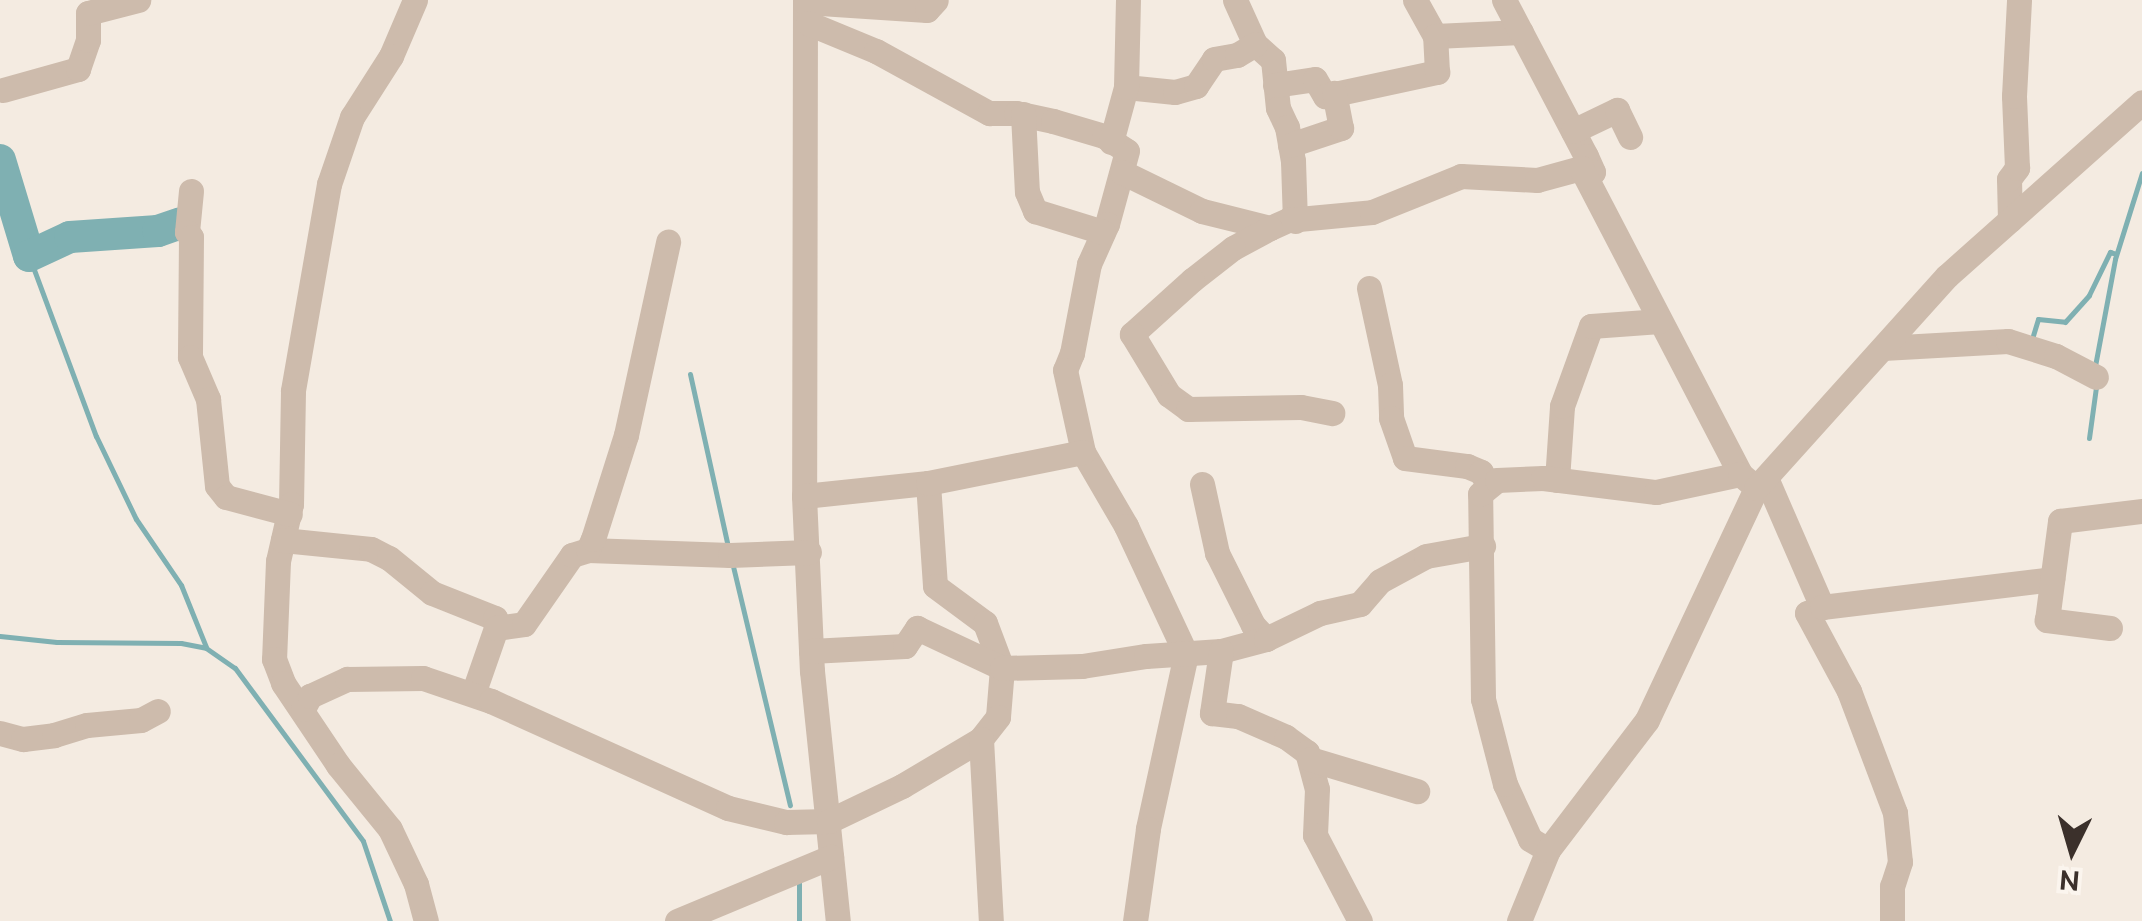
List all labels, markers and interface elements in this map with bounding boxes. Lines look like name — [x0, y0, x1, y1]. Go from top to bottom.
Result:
north arrow — [2022, 801, 2122, 901]
text: N — [2058, 865, 2081, 898]

